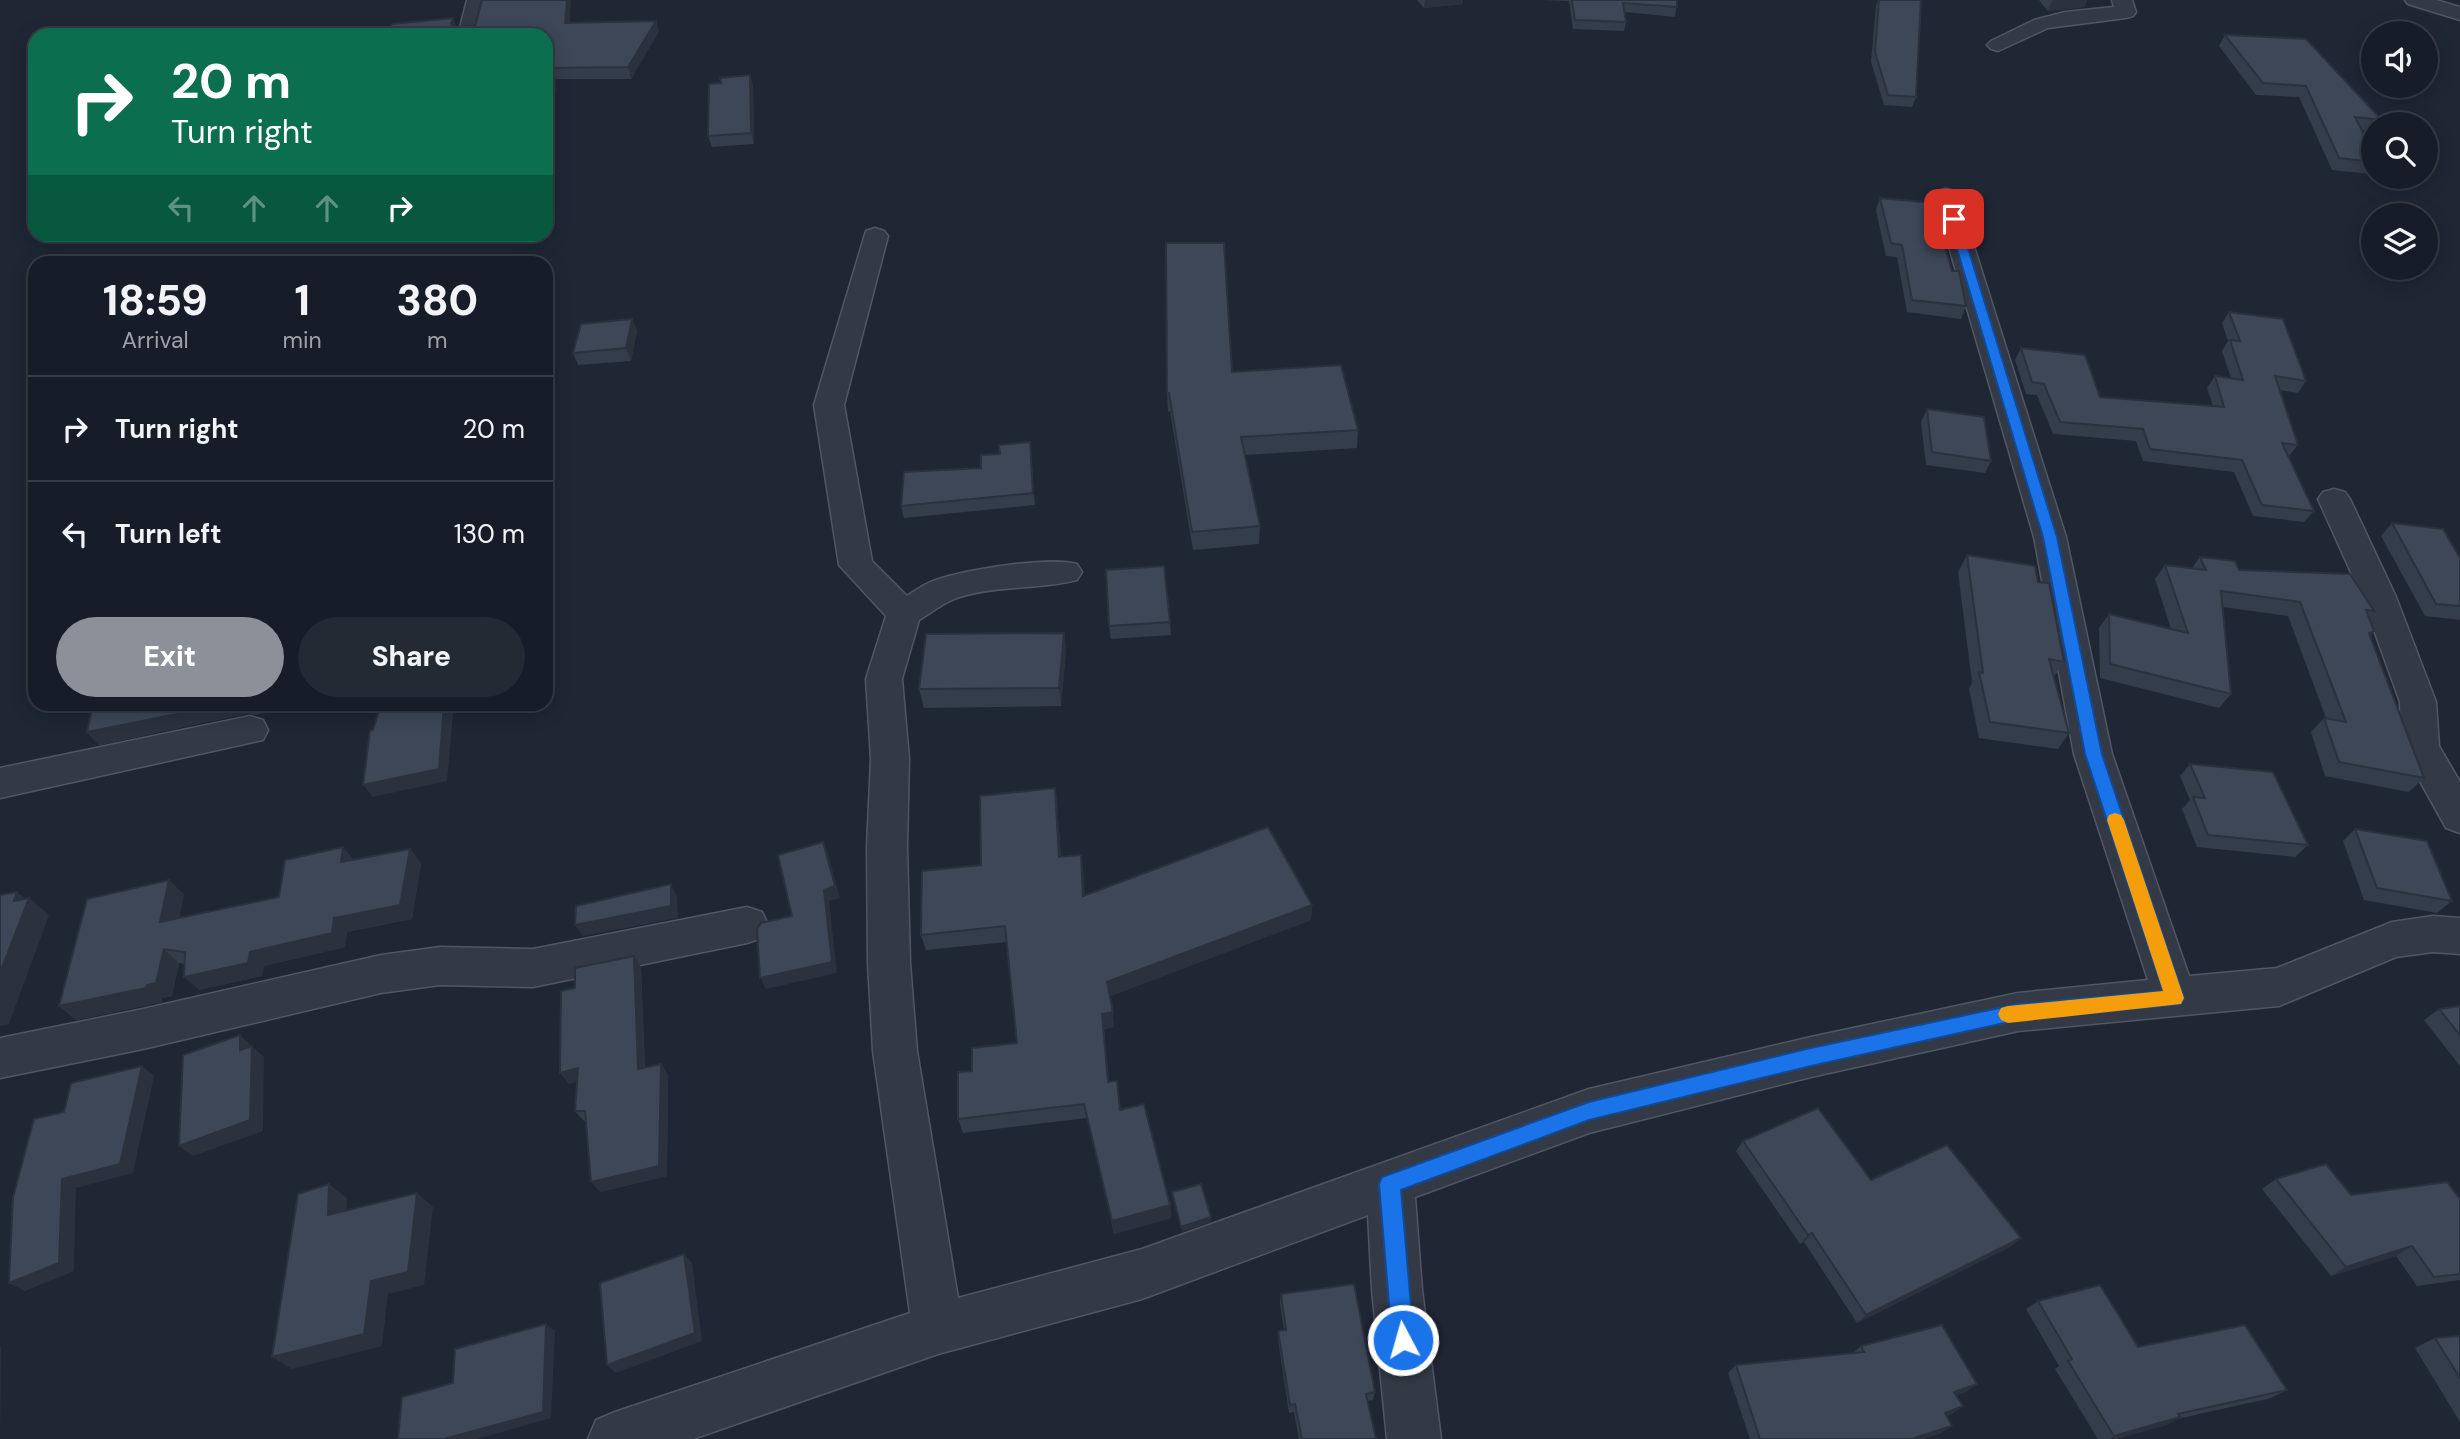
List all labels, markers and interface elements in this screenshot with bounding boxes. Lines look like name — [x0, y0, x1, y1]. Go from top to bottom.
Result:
map controls — [2361, 21, 2438, 280]
button: sound — [2361, 21, 2438, 98]
text: 20 m — [171, 49, 291, 113]
icon: right — [56, 56, 147, 147]
text: Turn right — [171, 111, 313, 153]
button: search — [2361, 112, 2438, 189]
icon: left — [162, 189, 200, 227]
icon: ahead — [235, 189, 273, 227]
icon: ahead — [308, 189, 346, 227]
icon: right — [381, 189, 419, 227]
pin — [1924, 189, 1984, 249]
icon: arrive — [1935, 200, 1973, 238]
button: layers — [2361, 203, 2438, 280]
text: 18:59 — [103, 273, 208, 328]
text: 1 — [294, 273, 310, 328]
text: 380 — [397, 273, 478, 328]
text: Arrival — [122, 325, 189, 355]
text: min — [283, 325, 322, 355]
text: m — [427, 325, 448, 355]
icon: right — [56, 410, 94, 448]
text: Turn right — [115, 412, 239, 446]
text: 20 m — [462, 412, 525, 446]
icon: left — [56, 515, 94, 553]
text: Turn left — [115, 517, 222, 551]
text: 130 m — [454, 517, 525, 551]
button: Exit — [56, 617, 284, 697]
button: Share — [298, 617, 525, 697]
position arrow — [1366, 1303, 1440, 1377]

